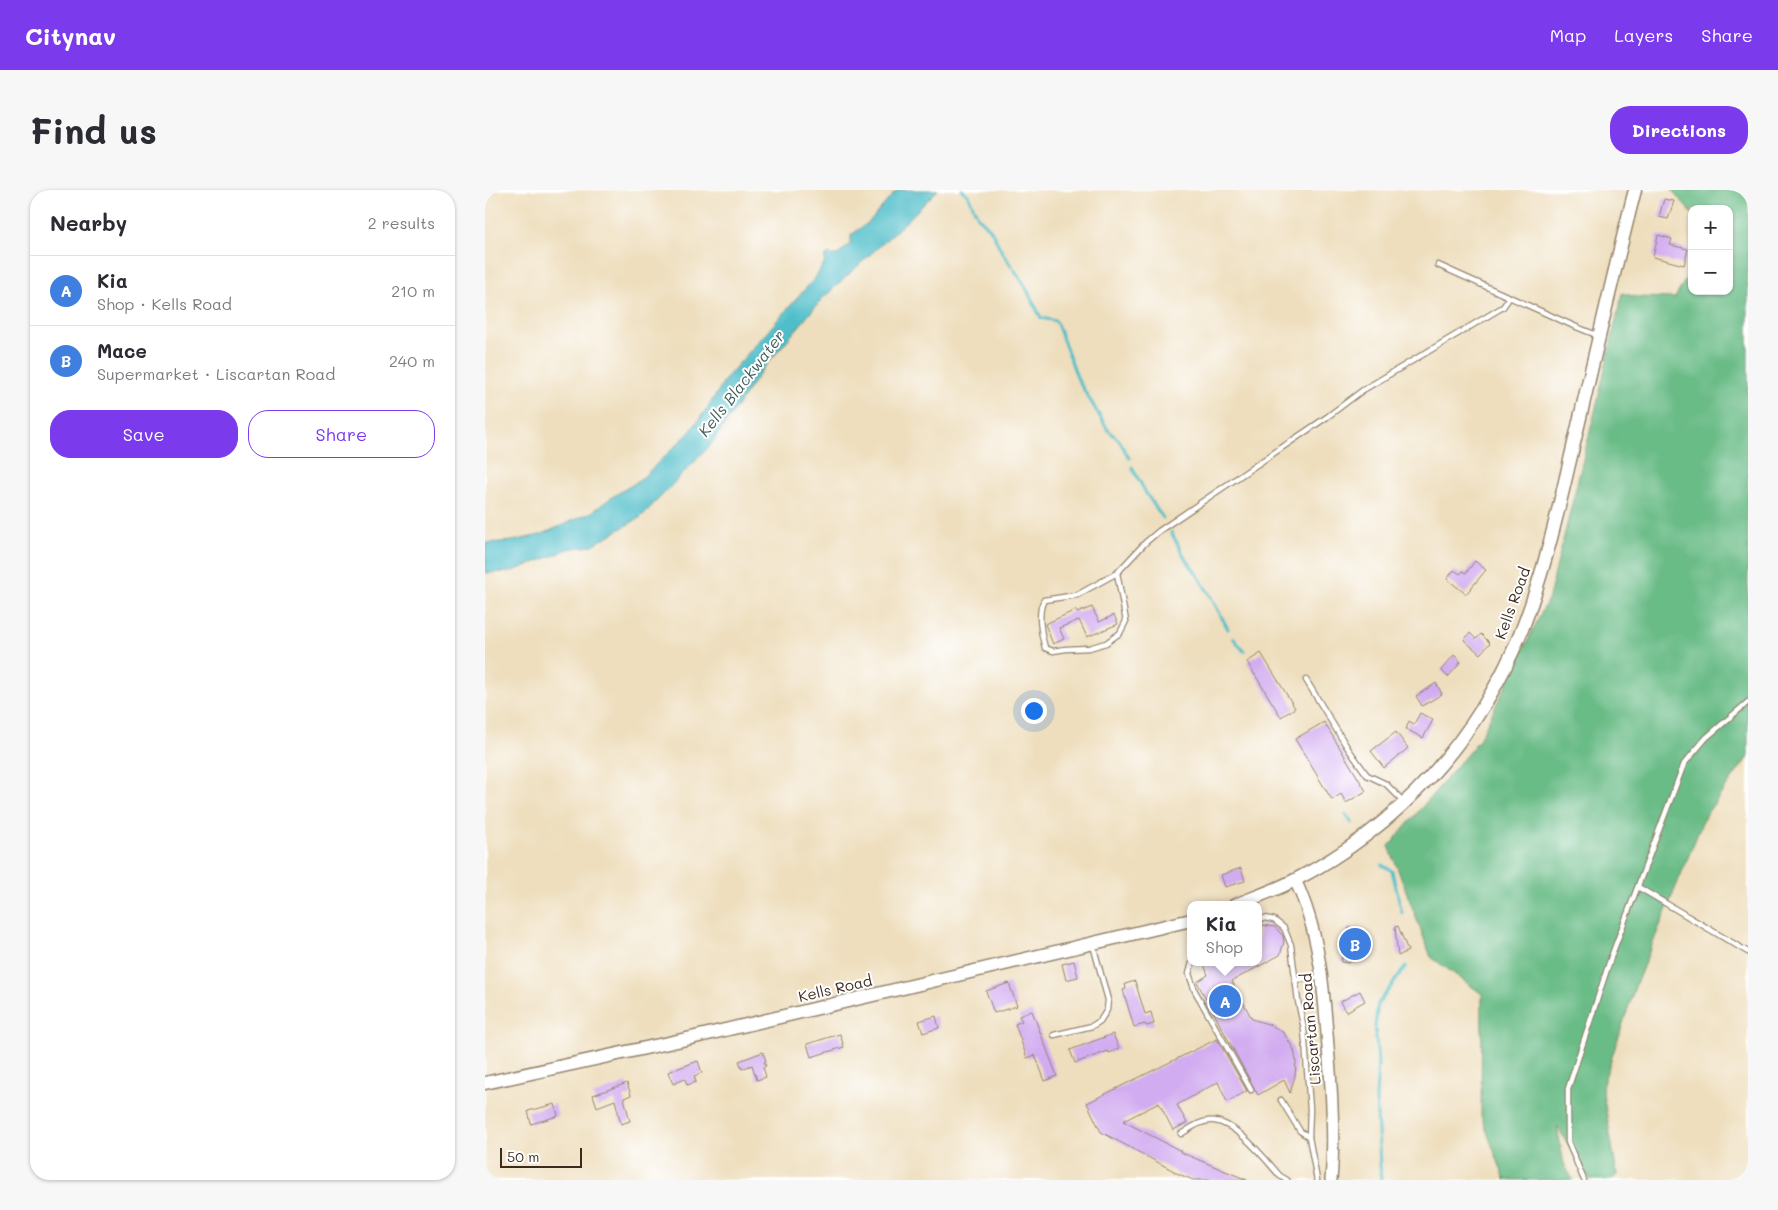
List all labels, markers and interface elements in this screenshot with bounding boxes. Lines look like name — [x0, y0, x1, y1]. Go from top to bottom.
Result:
text: Citynav — [25, 20, 116, 51]
text: Map — [1550, 23, 1586, 47]
text: Layers — [1614, 23, 1673, 47]
text: Share — [1701, 23, 1753, 47]
button: Directions — [1610, 106, 1748, 154]
text: Find us — [30, 107, 157, 153]
map controls — [1688, 205, 1733, 295]
button: + — [1688, 205, 1733, 250]
text: Nearby — [50, 209, 127, 236]
text: 2 results — [368, 212, 435, 233]
button: − — [1688, 250, 1733, 295]
text: Kia — [97, 268, 128, 293]
text: A — [60, 280, 72, 301]
text: 210 m — [391, 280, 435, 301]
text: Shop · Kells Road — [97, 293, 232, 314]
water label: Kells Blackwater — [693, 325, 789, 441]
text: Mace — [97, 338, 147, 363]
text: B — [61, 350, 71, 371]
text: 240 m — [389, 350, 435, 371]
text: Supermarket · Liscartan Road — [97, 363, 335, 384]
button: Save — [50, 410, 238, 458]
button: Share — [248, 410, 435, 458]
street label: Kells Road — [1490, 564, 1534, 642]
your location — [1021, 698, 1047, 724]
popup — [1187, 901, 1262, 966]
text: Kia — [1206, 911, 1236, 936]
pin: B — [1339, 925, 1371, 963]
text: Shop — [1206, 936, 1243, 957]
street label: Kells Road — [796, 970, 874, 1006]
street label: Liscartan Road — [1295, 972, 1325, 1086]
pin: A — [1209, 982, 1241, 1020]
scale bar — [500, 1145, 583, 1168]
text: 50 m — [507, 1147, 539, 1166]

